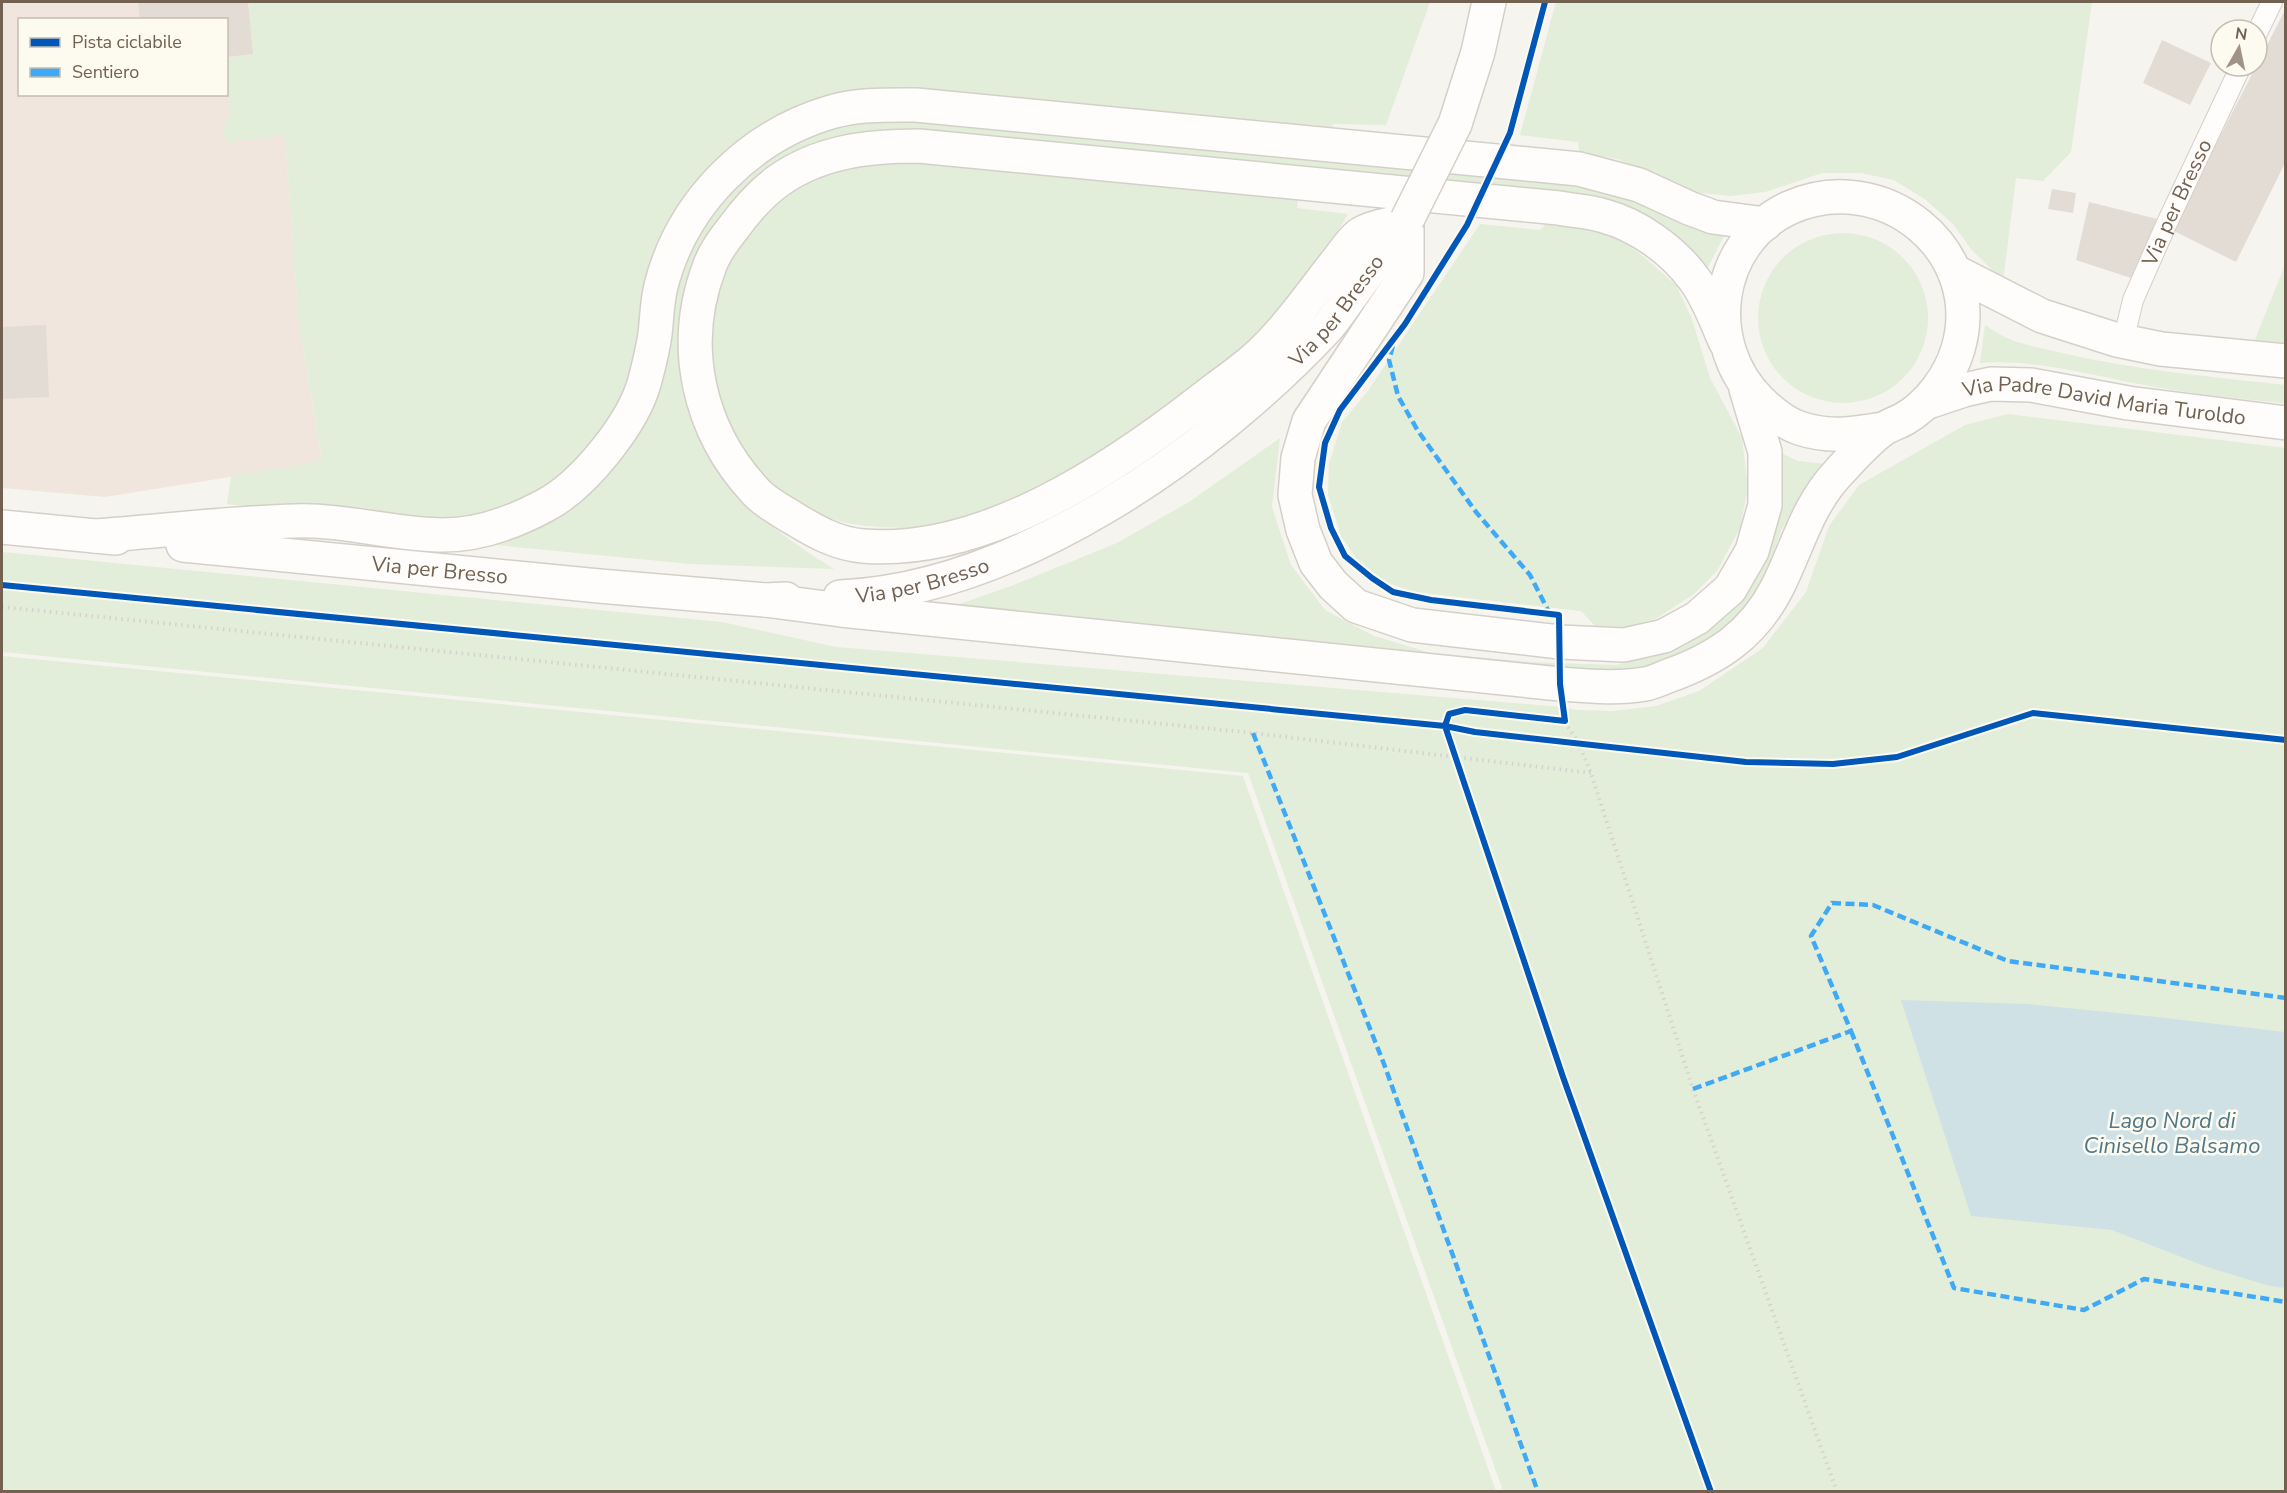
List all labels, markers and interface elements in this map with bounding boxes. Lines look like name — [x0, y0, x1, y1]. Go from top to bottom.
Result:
legend — [18, 18, 228, 96]
north arrow — [2209, 18, 2269, 78]
text: N — [2234, 22, 2249, 46]
text: Pista ciclabile — [72, 30, 182, 54]
text: Sentiero — [72, 60, 139, 84]
street label: Via per Bresso — [2135, 135, 2218, 271]
street label: Via per Bresso — [1282, 249, 1390, 374]
street label: Via Padre David Maria Turoldo — [1959, 370, 2247, 432]
street label: Via per Bresso — [369, 550, 509, 591]
street label: Via per Bresso — [853, 551, 993, 610]
water label: Lago Nord di Cinisello Balsamo — [2084, 1106, 2260, 1161]

